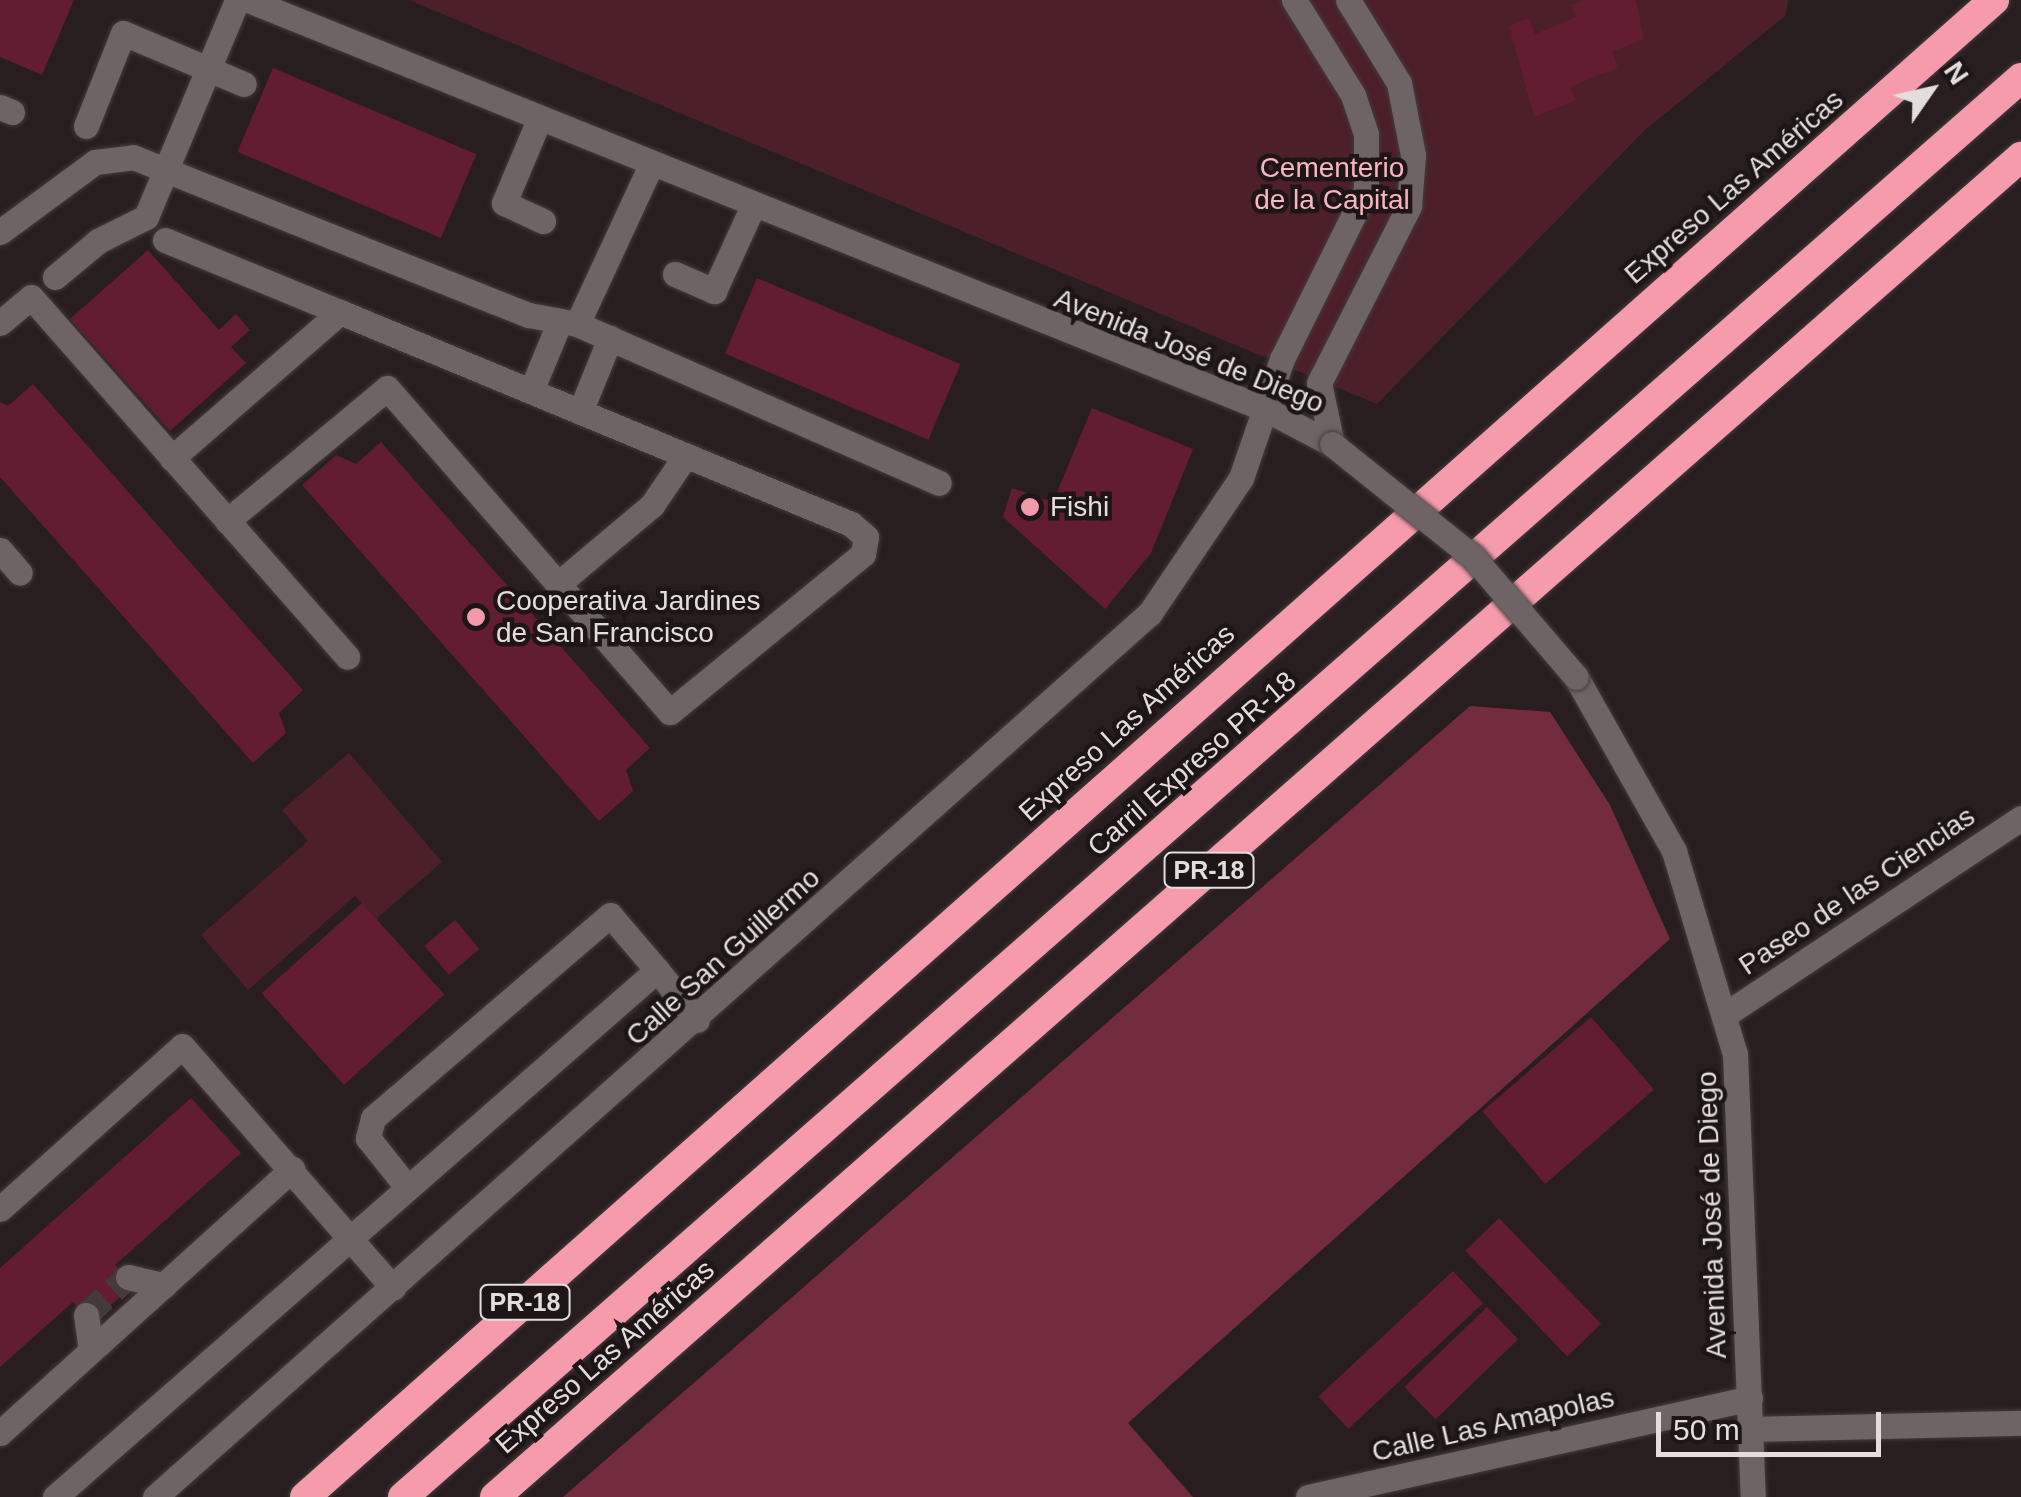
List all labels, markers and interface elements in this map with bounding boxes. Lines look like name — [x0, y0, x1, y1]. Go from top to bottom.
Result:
north arrow — [1881, 40, 1981, 140]
text: N — [1938, 56, 1975, 90]
street label: Expreso Las Américas — [1617, 82, 1851, 292]
park label: Cementerio de la Capital — [1254, 151, 1410, 217]
street label: Avenida José de Diego — [1049, 282, 1329, 420]
place label: Fishi — [1050, 490, 1109, 524]
marker: Fishi — [1019, 496, 1041, 518]
place label: Cooperativa Jardines de San Francisco — [496, 584, 761, 650]
marker: Cooperativa Jardines de San Francisco — [465, 606, 487, 628]
street label: Expreso Las Américas — [1012, 617, 1242, 829]
street label: Carril Expreso PR-18 — [1081, 665, 1303, 863]
street label: Paseo de las Ciencias — [1733, 800, 1981, 982]
road number: PR-18 — [1162, 850, 1256, 890]
street label: Calle San Guillermo — [619, 861, 827, 1053]
street label: Avenida José de Diego — [1690, 1071, 1734, 1359]
street label: Expreso Las Américas — [488, 1252, 722, 1462]
road number: PR-18 — [478, 1282, 572, 1322]
street label: Calle Las Amapolas — [1368, 1381, 1618, 1469]
scale bar — [1661, 1392, 1886, 1454]
text: 50 m — [1673, 1413, 1740, 1446]

